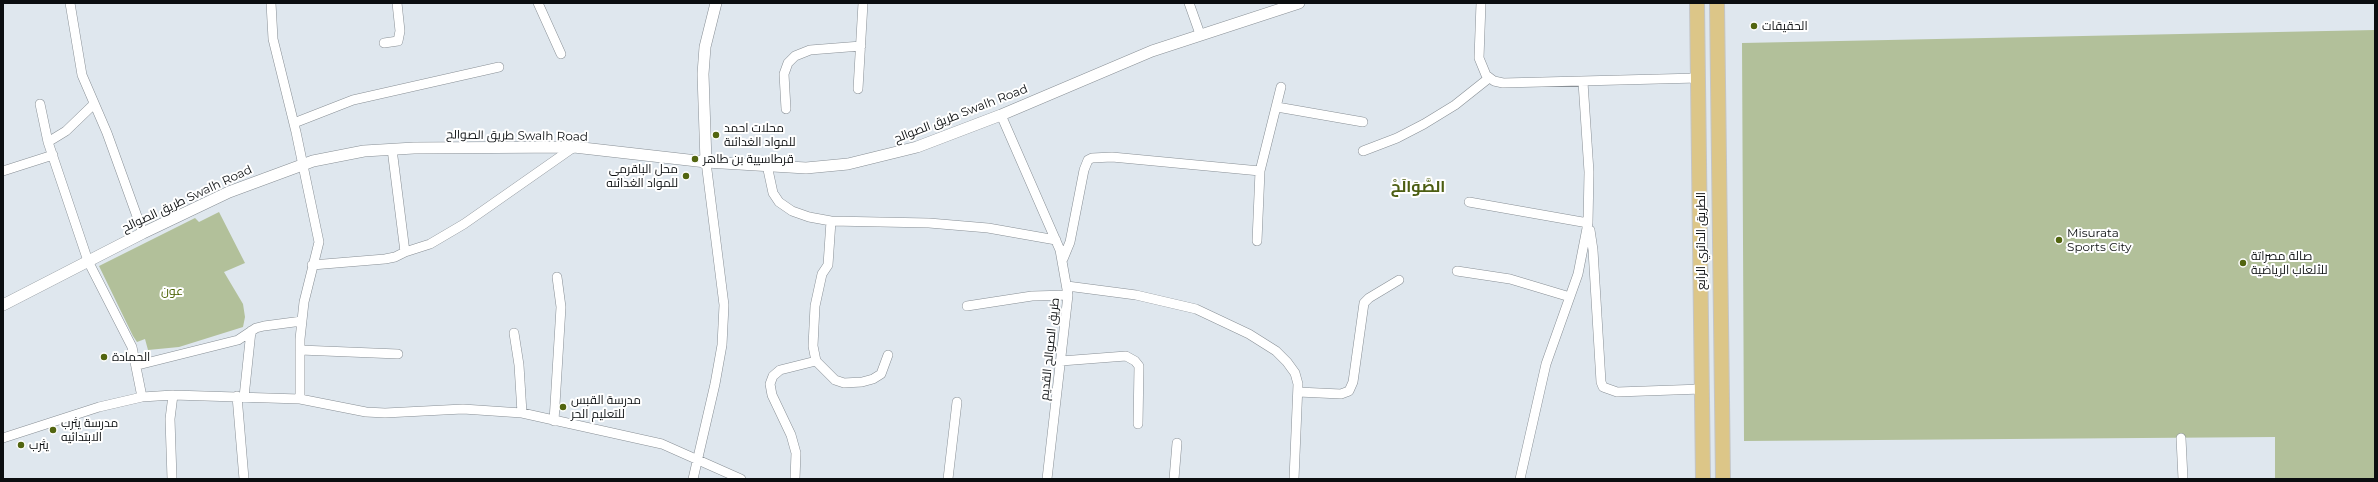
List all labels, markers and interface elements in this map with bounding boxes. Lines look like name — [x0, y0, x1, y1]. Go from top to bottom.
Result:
place label: الحقيقات — [1762, 19, 1808, 33]
marker: الحقيقات — [1749, 21, 1759, 31]
street label: طريق الصوالح Swalh Road — [892, 82, 1030, 146]
place label: محلات احمد للمواد الغدائىة — [724, 121, 796, 149]
street label: طريق الصوالح Swalh Road — [446, 128, 588, 144]
marker: محلات احمد للمواد الغدائىة — [711, 130, 721, 140]
place label: قرطاسيية بن طاهر — [703, 152, 794, 166]
marker: قرطاسيية بن طاهر — [690, 154, 700, 164]
street label: طريق الصوالح Swalh Road — [120, 162, 254, 236]
place label: محل الباقرمى للمواد الغدائىه — [606, 162, 678, 190]
marker: محل الباقرمى للمواد الغدائىه — [681, 171, 691, 181]
district label: الصَّوَالَحْ — [1391, 177, 1445, 197]
street label: الطريق الدائري الرابع — [1694, 192, 1708, 290]
place label: Misurata Sports City — [2067, 226, 2131, 254]
marker: Misurata Sports City — [2054, 235, 2064, 245]
place label: صالة مصراتة للألعاب الرياضية — [2251, 249, 2328, 277]
marker: صالة مصراتة للألعاب الرياضية — [2238, 258, 2248, 268]
park label: عون — [161, 284, 183, 298]
street label: طريق الصوالح القديم — [1037, 297, 1063, 401]
place label: الحمادة — [112, 350, 150, 364]
marker: الحمادة — [99, 352, 109, 362]
place label: مدرسة القبس للتعليم الحر — [571, 393, 641, 421]
marker: مدرسة القبس للتعليم الحر — [558, 402, 568, 412]
place label: مدرسة يثرب الابتدائيه — [61, 416, 118, 444]
marker: مدرسة يثرب الابتدائيه — [48, 425, 58, 435]
place label: يثرب — [29, 438, 49, 452]
marker: يثرب — [16, 440, 26, 450]

